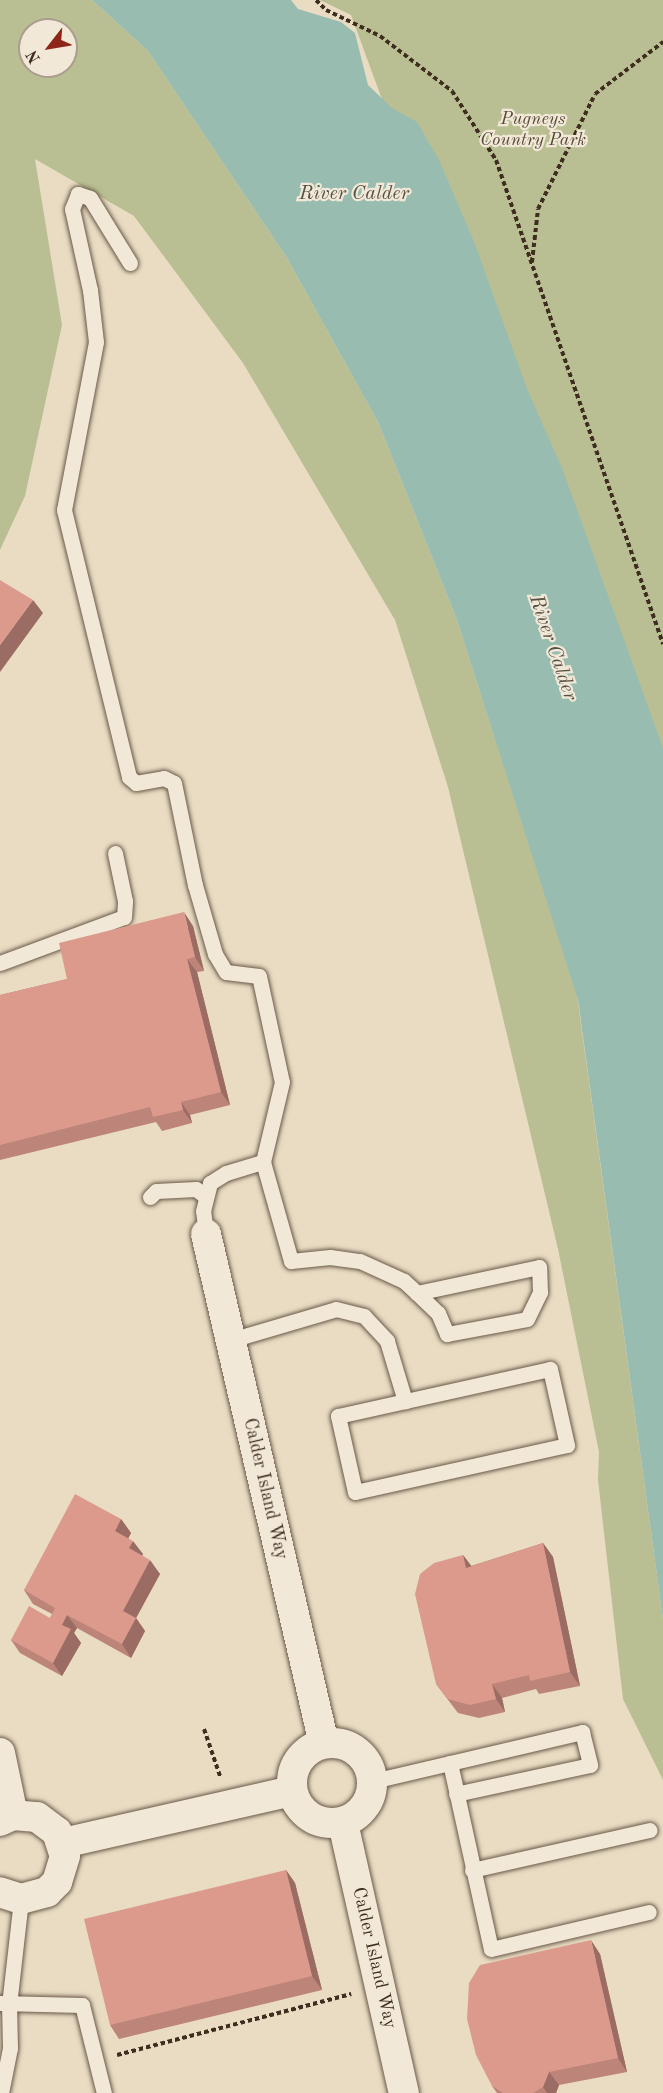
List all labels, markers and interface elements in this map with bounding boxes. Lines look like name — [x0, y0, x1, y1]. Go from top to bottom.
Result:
north arrow — [18, 18, 78, 78]
text: N — [24, 47, 44, 66]
park label: Pugneys Country Park — [480, 109, 586, 152]
water label: River Calder — [299, 182, 409, 206]
water label: River Calder — [523, 592, 581, 704]
street label: Calder Island Way — [238, 1416, 292, 1562]
street label: Calder Island Way — [347, 1885, 401, 2031]

